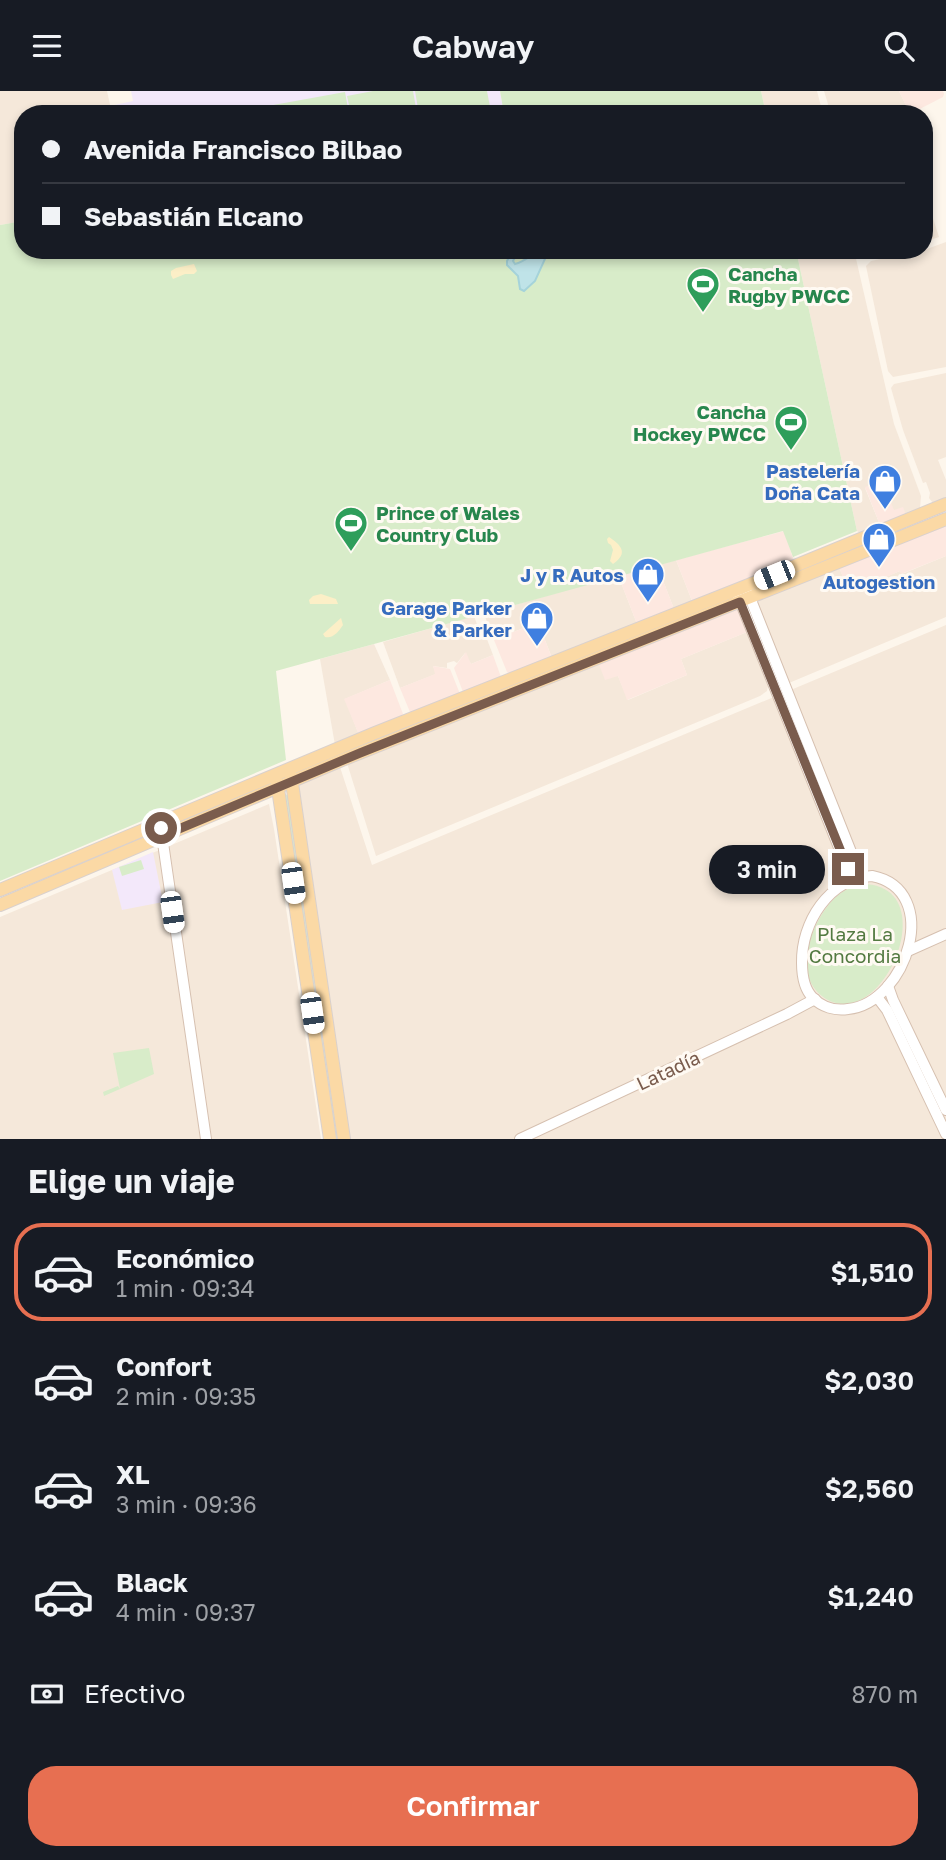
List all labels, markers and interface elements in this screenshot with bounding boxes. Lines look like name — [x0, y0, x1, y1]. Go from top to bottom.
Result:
icon: menu — [28, 27, 66, 65]
text: Cabway — [412, 27, 534, 65]
icon: search — [880, 27, 918, 65]
text: Avenida Francisco Bilbao — [84, 134, 402, 165]
text: Sebastián Elcano — [84, 201, 303, 232]
place label: Cancha Rugby PWCC — [728, 262, 850, 307]
sports icon: Cancha Rugby PWCC — [684, 265, 722, 314]
place label: Cancha Hockey PWCC — [633, 400, 766, 445]
sports icon: Cancha Hockey PWCC — [772, 403, 810, 452]
place label: Pastelería Doña Cata — [765, 459, 860, 504]
shop icon: Pastelería Doña Cata — [866, 462, 904, 511]
place label: Prince of Wales Country Club — [376, 501, 520, 546]
sports icon: Prince of Wales Country Club — [332, 504, 370, 553]
shop icon: Autogestion — [860, 520, 898, 569]
shop icon: J y R Autos — [629, 555, 667, 604]
car — [751, 557, 798, 593]
place label: J y R Autos — [520, 563, 624, 586]
place label: Autogestion — [823, 570, 935, 593]
place label: Garage Parker & Parker — [381, 596, 513, 641]
shop icon: Garage Parker & Parker — [518, 599, 556, 648]
route start — [145, 812, 177, 844]
callout: 3 min — [708, 845, 824, 893]
route end — [832, 853, 864, 885]
text: 3 min — [737, 855, 797, 883]
car — [280, 861, 307, 905]
car — [159, 890, 186, 934]
park label: Plaza La Concordia — [809, 922, 901, 967]
car — [299, 991, 326, 1035]
street label: Latadía — [633, 1045, 703, 1095]
text: Elige un viaje — [28, 1162, 235, 1200]
icon: car — [32, 1241, 95, 1304]
text: Económico — [116, 1243, 254, 1274]
text: $1,510 — [830, 1257, 914, 1288]
text: 1 min · 09:34 — [116, 1274, 255, 1302]
icon: car — [32, 1349, 95, 1412]
text: Confort — [116, 1351, 212, 1382]
text: $2,030 — [824, 1365, 914, 1396]
text: 2 min · 09:35 — [116, 1382, 256, 1410]
icon: car — [32, 1457, 95, 1520]
text: XL — [116, 1459, 150, 1490]
text: $2,560 — [825, 1473, 914, 1504]
text: 3 min · 09:36 — [116, 1490, 257, 1518]
icon: car — [32, 1565, 95, 1628]
text: Black — [116, 1567, 188, 1598]
text: $1,240 — [827, 1581, 914, 1612]
text: 4 min · 09:37 — [116, 1598, 256, 1626]
icon: cash — [28, 1675, 66, 1713]
text: Efectivo — [84, 1678, 185, 1709]
text: 870 m — [851, 1680, 918, 1708]
button: Confirmar — [28, 1766, 918, 1846]

